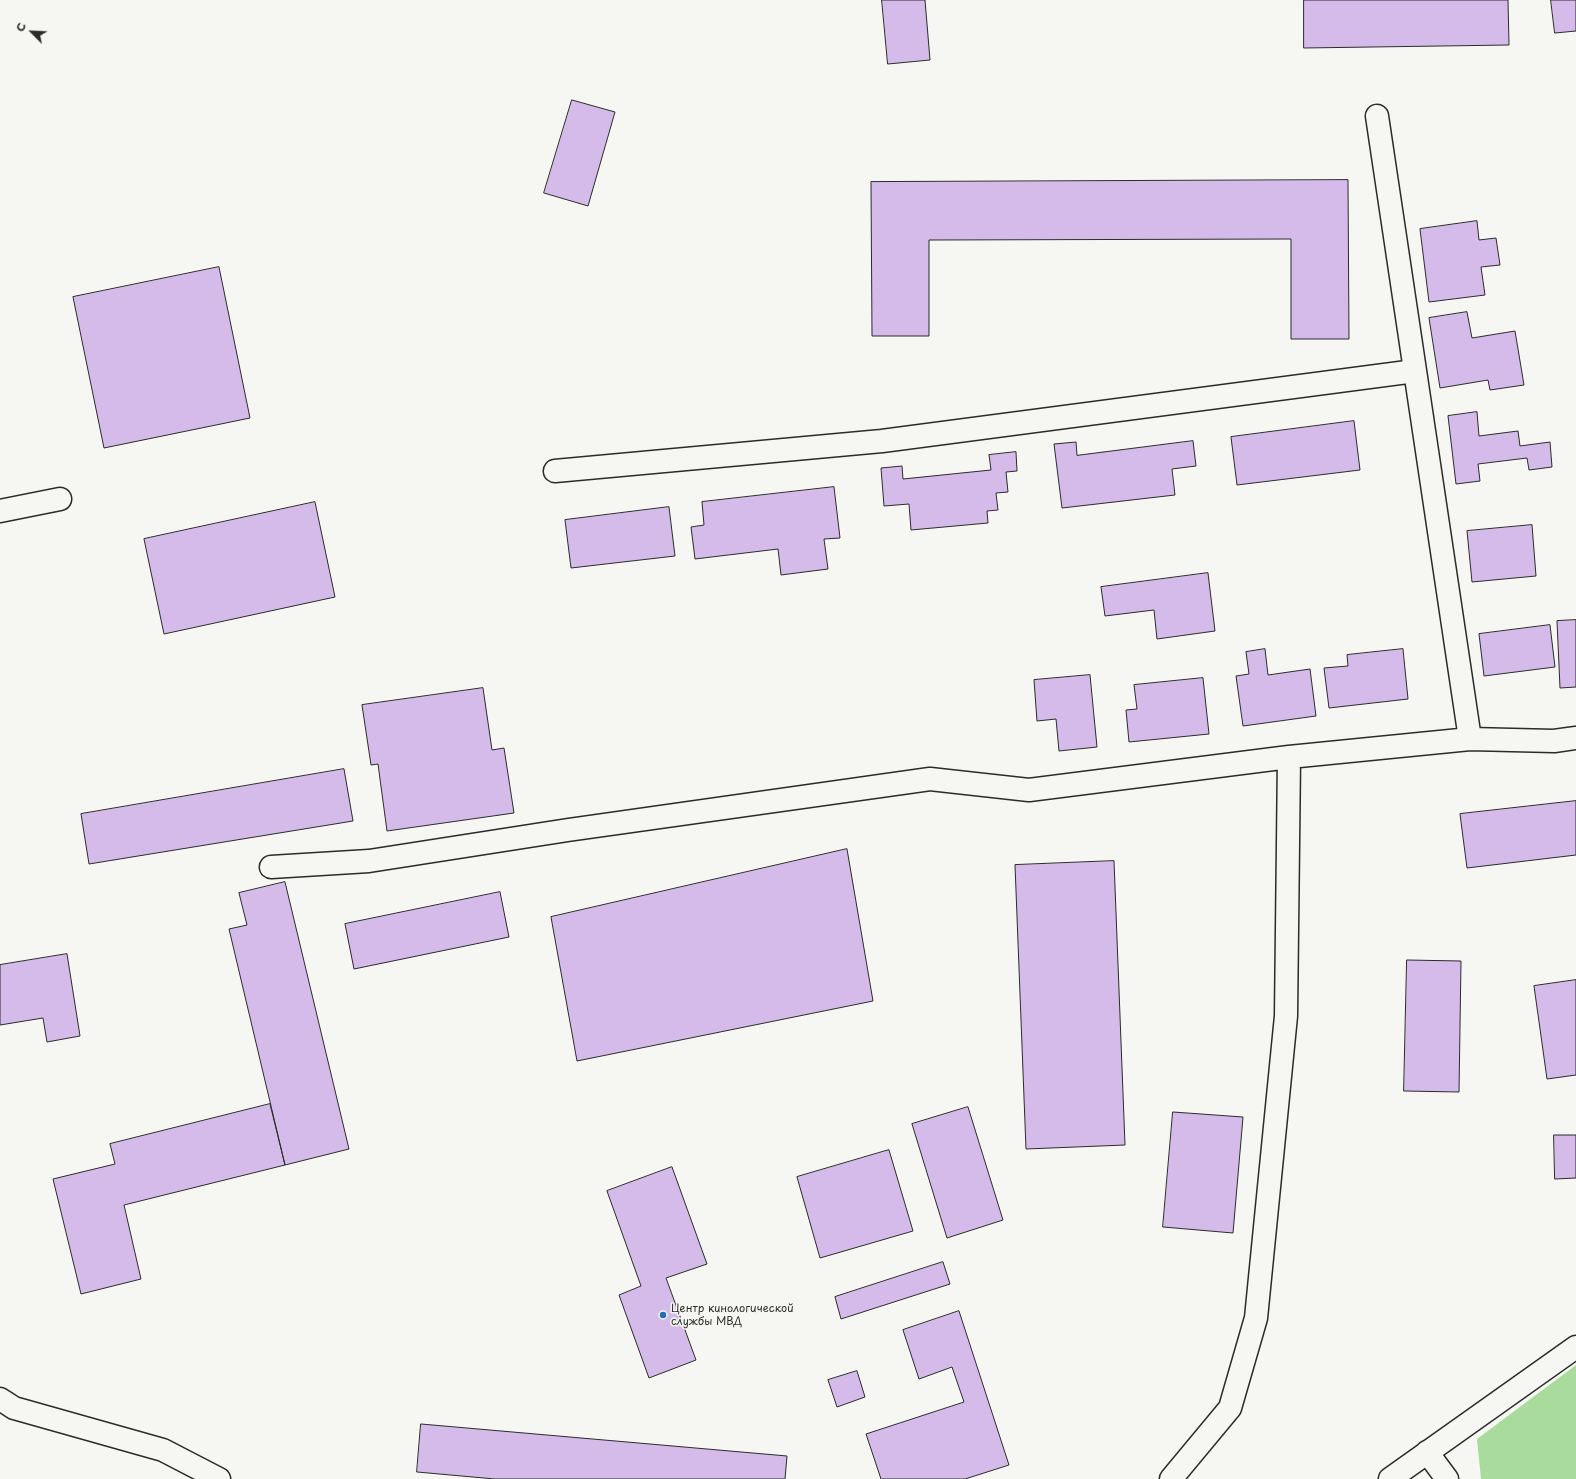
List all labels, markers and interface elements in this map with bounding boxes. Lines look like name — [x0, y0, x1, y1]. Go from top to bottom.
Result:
north arrow — [12, 12, 52, 52]
text: С — [11, 20, 30, 34]
place label: Центр кинологической службы МВД — [671, 1302, 794, 1328]
marker: Центр кинологической службы МВД — [658, 1310, 668, 1320]

